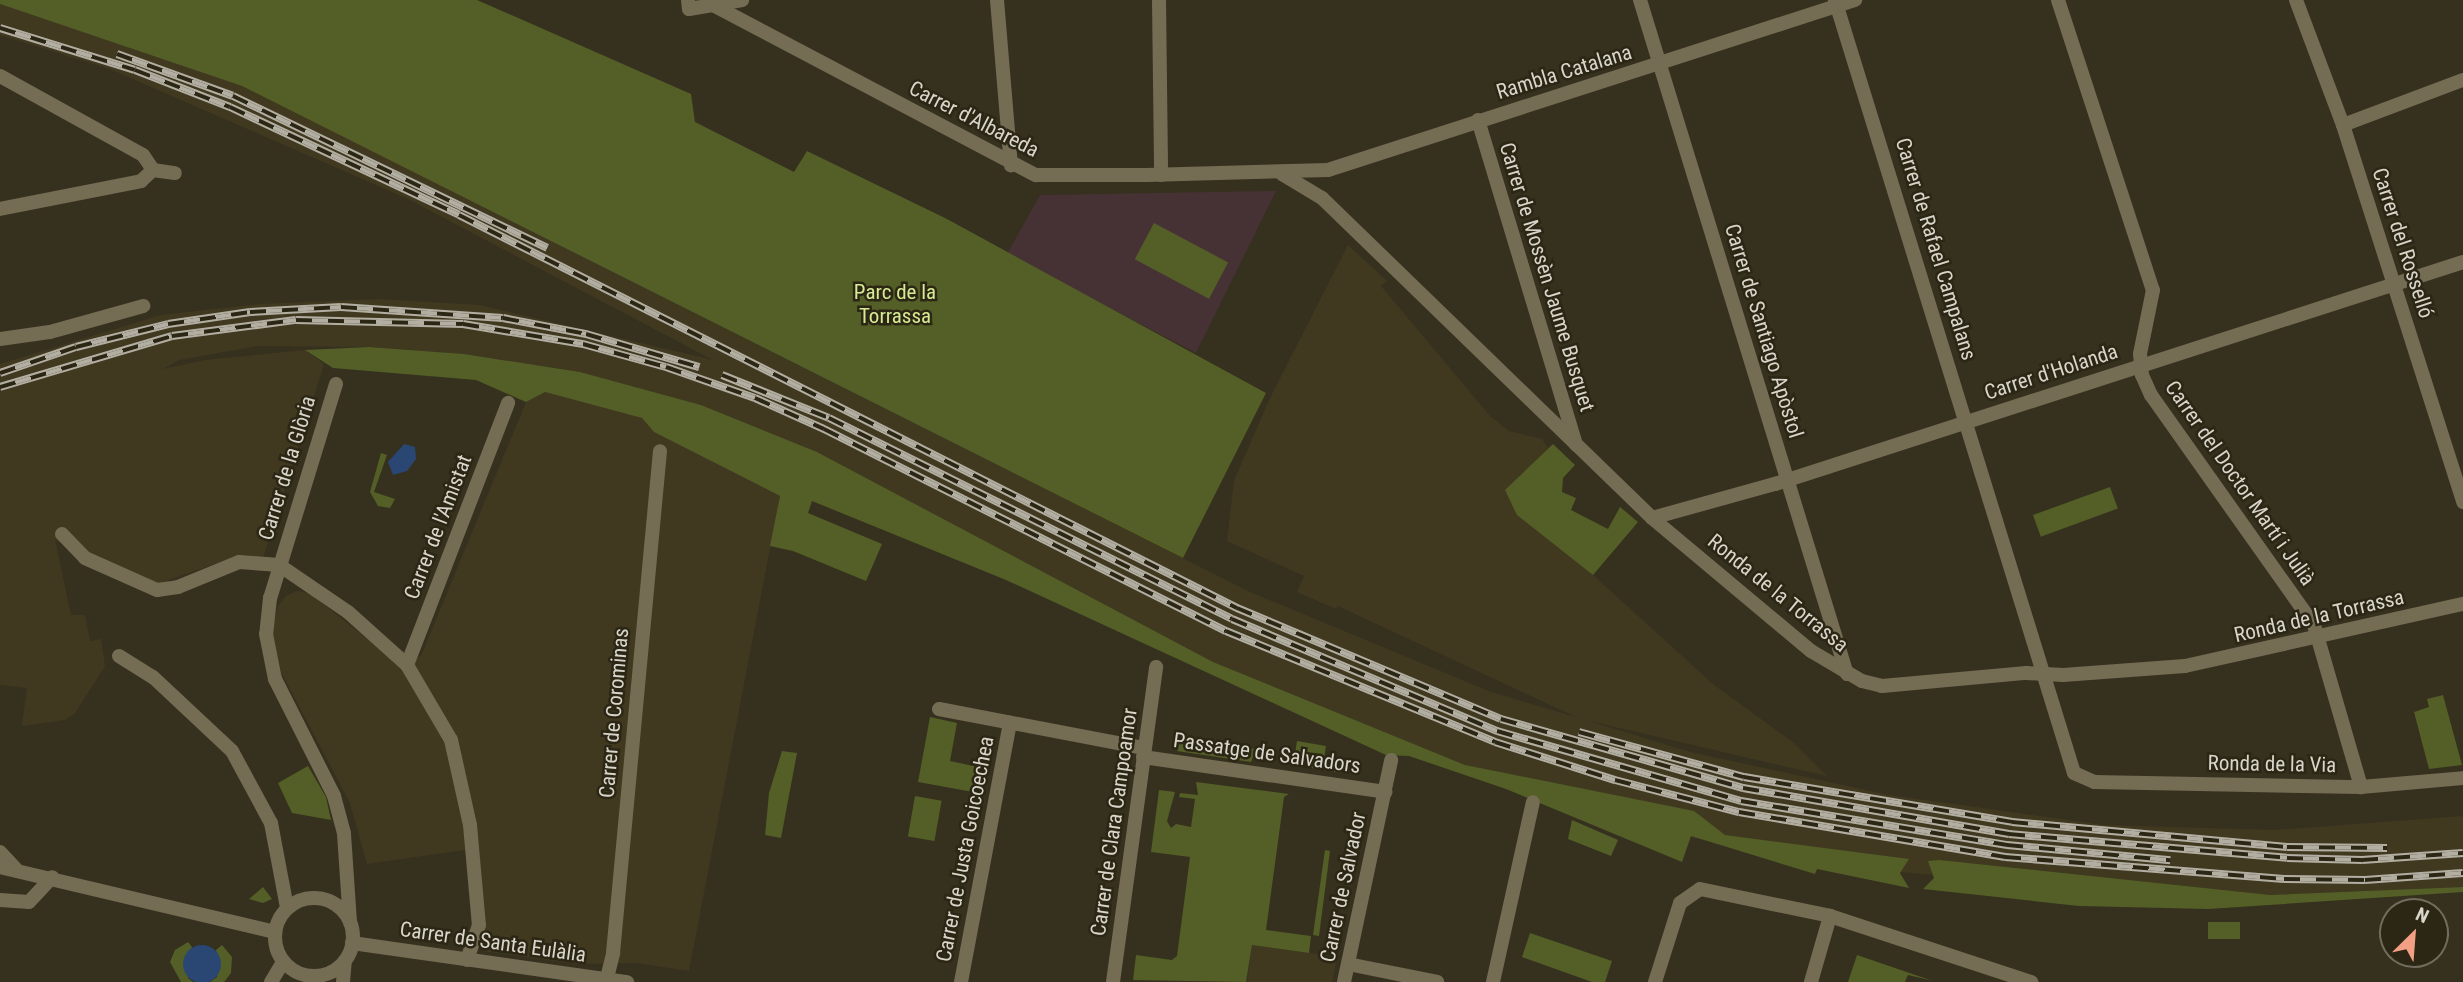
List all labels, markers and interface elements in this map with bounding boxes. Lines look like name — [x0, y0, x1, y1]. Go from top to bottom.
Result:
street label: Rambla Catalana — [1493, 39, 1635, 105]
street label: Carrer d'Albareda — [905, 75, 1043, 163]
street label: Carrer de Rafael Campalans — [1890, 135, 1982, 363]
street label: Carrer de Mossèn Jaume Busquet — [1494, 140, 1600, 414]
street label: Carrer del Rosselló — [2367, 165, 2439, 321]
street label: Carrer de Santiago Apòstol — [1719, 221, 1809, 441]
park label: Parc de la Torrassa — [854, 279, 936, 329]
street label: Carrer d'Holanda — [1981, 339, 2121, 405]
street label: Carrer del Doctor Martí i Julià — [2160, 376, 2320, 590]
street label: Carrer de la Glòria — [253, 393, 321, 543]
street label: Carrer de l'Amistat — [399, 451, 477, 603]
street label: Ronda de la Torrassa — [1702, 528, 1854, 658]
street label: Ronda de la Torrassa — [2231, 584, 2407, 648]
street label: Carrer de Corominas — [594, 627, 634, 799]
street label: Carrer de Clara Campoamor — [1086, 706, 1142, 938]
street label: Passatge de Salvadors — [1172, 727, 1362, 779]
street label: Carrer de Justa Goicoechea — [931, 734, 999, 964]
street label: Ronda de la Via — [2207, 750, 2337, 778]
street label: Carrer de Salvador — [1315, 810, 1371, 964]
north arrow — [2379, 898, 2449, 968]
text: N — [2412, 902, 2432, 928]
street label: Carrer de Santa Eulàlia — [398, 916, 588, 968]

